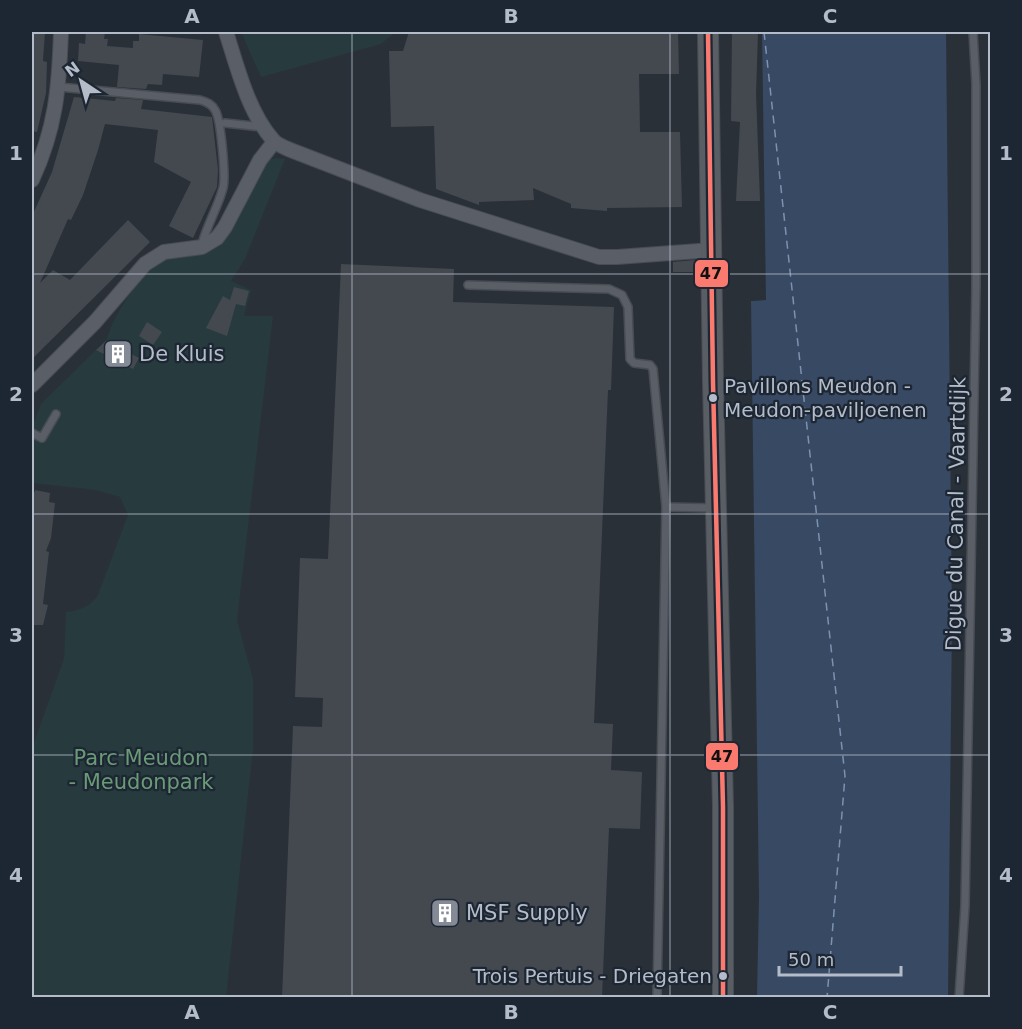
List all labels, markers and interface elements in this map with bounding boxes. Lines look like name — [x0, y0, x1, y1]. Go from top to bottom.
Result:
text: A — [184, 4, 200, 28]
text: B — [503, 4, 519, 28]
text: C — [823, 4, 837, 28]
north arrow — [51, 51, 111, 111]
text: N — [61, 58, 83, 81]
text: 1 — [9, 141, 23, 165]
text: 1 — [999, 141, 1013, 165]
line badge: 47 — [694, 259, 729, 288]
text: 47 — [700, 264, 722, 283]
building icon: De Kluis — [102, 338, 134, 370]
place label: De Kluis — [139, 342, 224, 366]
place label: Pavillons Meudon - Meudon-paviljoenen — [724, 374, 927, 422]
street label: Digue du Canal - Vaartdijk — [942, 376, 970, 651]
text: 2 — [9, 382, 23, 406]
text: 2 — [999, 382, 1013, 406]
marker: Pavillons Meudon - Meudon-paviljoenen — [707, 392, 719, 404]
text: 3 — [9, 623, 23, 647]
text: 3 — [999, 623, 1013, 647]
line badge: 47 — [705, 742, 739, 771]
park label: Parc Meudon - Meudonpark — [68, 746, 214, 794]
text: 47 — [711, 747, 733, 766]
text: 4 — [9, 863, 23, 887]
text: 4 — [999, 863, 1013, 887]
building icon: MSF Supply — [429, 897, 461, 929]
place label: MSF Supply — [466, 901, 588, 925]
scale bar — [779, 939, 900, 977]
text: 50 m — [788, 949, 834, 970]
place label: Trois Pertuis - Driegaten — [472, 964, 712, 988]
marker: Trois Pertuis - Driegaten — [717, 970, 729, 982]
text: A — [184, 1000, 200, 1024]
text: B — [503, 1000, 519, 1024]
text: C — [823, 1000, 837, 1024]

